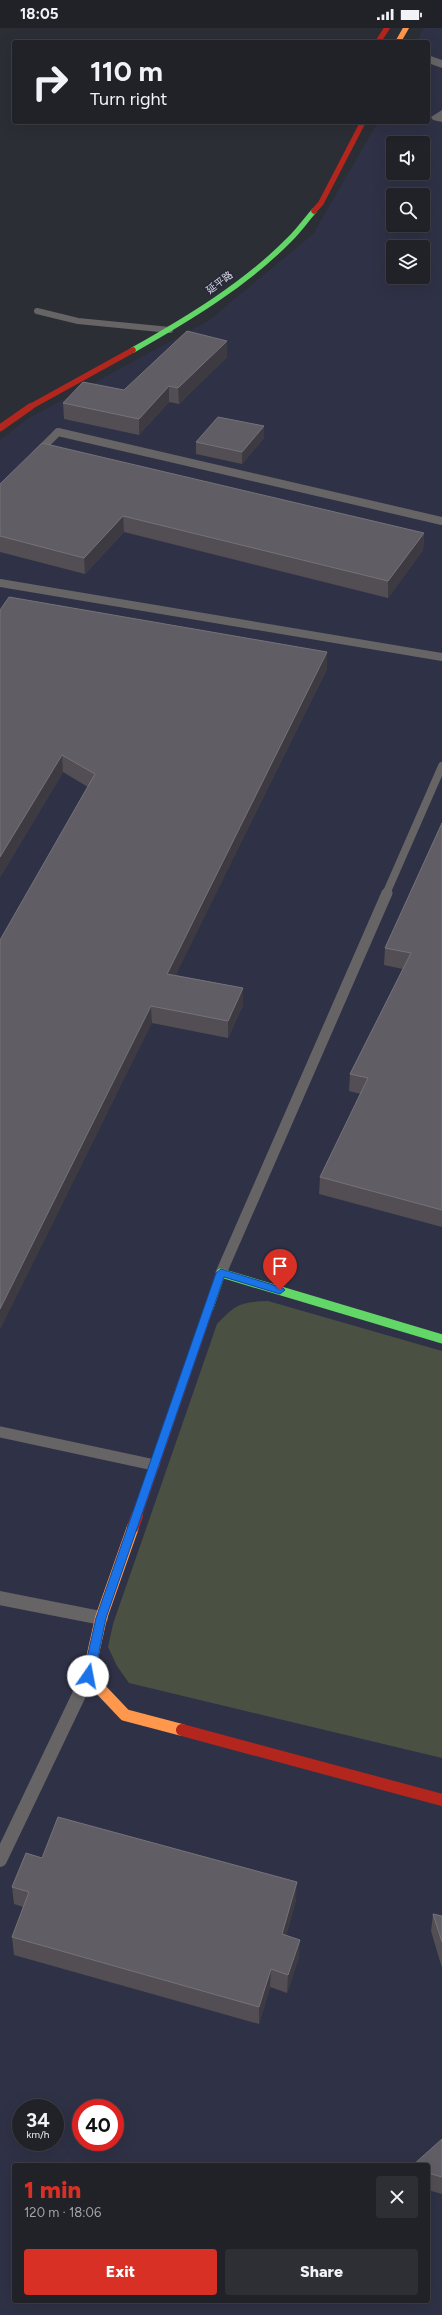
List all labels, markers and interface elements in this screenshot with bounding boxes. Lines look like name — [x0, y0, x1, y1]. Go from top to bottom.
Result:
text: 18:05 — [20, 5, 58, 23]
text: 110 m — [90, 54, 163, 88]
icon: right — [24, 56, 76, 108]
text: Turn right — [90, 88, 167, 110]
map controls — [386, 136, 430, 284]
button: sound — [386, 136, 430, 180]
button: search — [386, 188, 430, 232]
button: layers — [386, 240, 430, 284]
street label: 延平路 — [203, 268, 235, 297]
pin — [263, 1249, 297, 1290]
icon: arrive — [269, 1255, 291, 1277]
position arrow — [67, 1655, 109, 1697]
speed limit sign: 40 — [72, 2099, 124, 2151]
text: 34 — [26, 2108, 50, 2132]
text: km/h — [27, 2128, 49, 2141]
text: 1 min — [24, 2175, 81, 2204]
button: close — [376, 2176, 418, 2218]
text: 120 m · 18:06 — [24, 2205, 101, 2220]
button: Exit — [24, 2249, 217, 2295]
button: Share — [225, 2249, 418, 2295]

